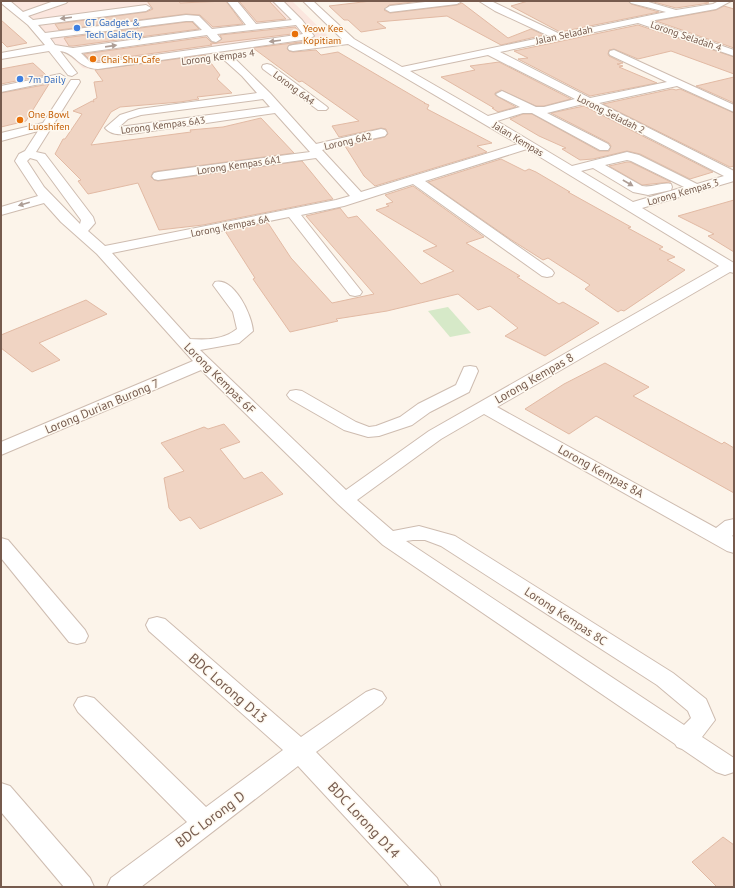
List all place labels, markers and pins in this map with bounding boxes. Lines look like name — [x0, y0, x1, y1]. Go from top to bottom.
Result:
place label: GT Gadget & Tech GalaCity — [85, 16, 143, 41]
place label: Yeow Kee Kopitiam — [303, 22, 343, 47]
marker: GT Gadget & Tech GalaCity — [72, 23, 82, 33]
marker: Yeow Kee Kopitiam — [290, 29, 300, 39]
place label: Chai Shu Cafe — [101, 53, 160, 66]
marker: Chai Shu Cafe — [88, 54, 98, 64]
place label: 7m Daily — [28, 73, 66, 86]
marker: 7m Daily — [15, 74, 25, 84]
place label: One Bowl Luoshifen — [28, 108, 70, 133]
marker: One Bowl Luoshifen — [15, 115, 25, 125]

